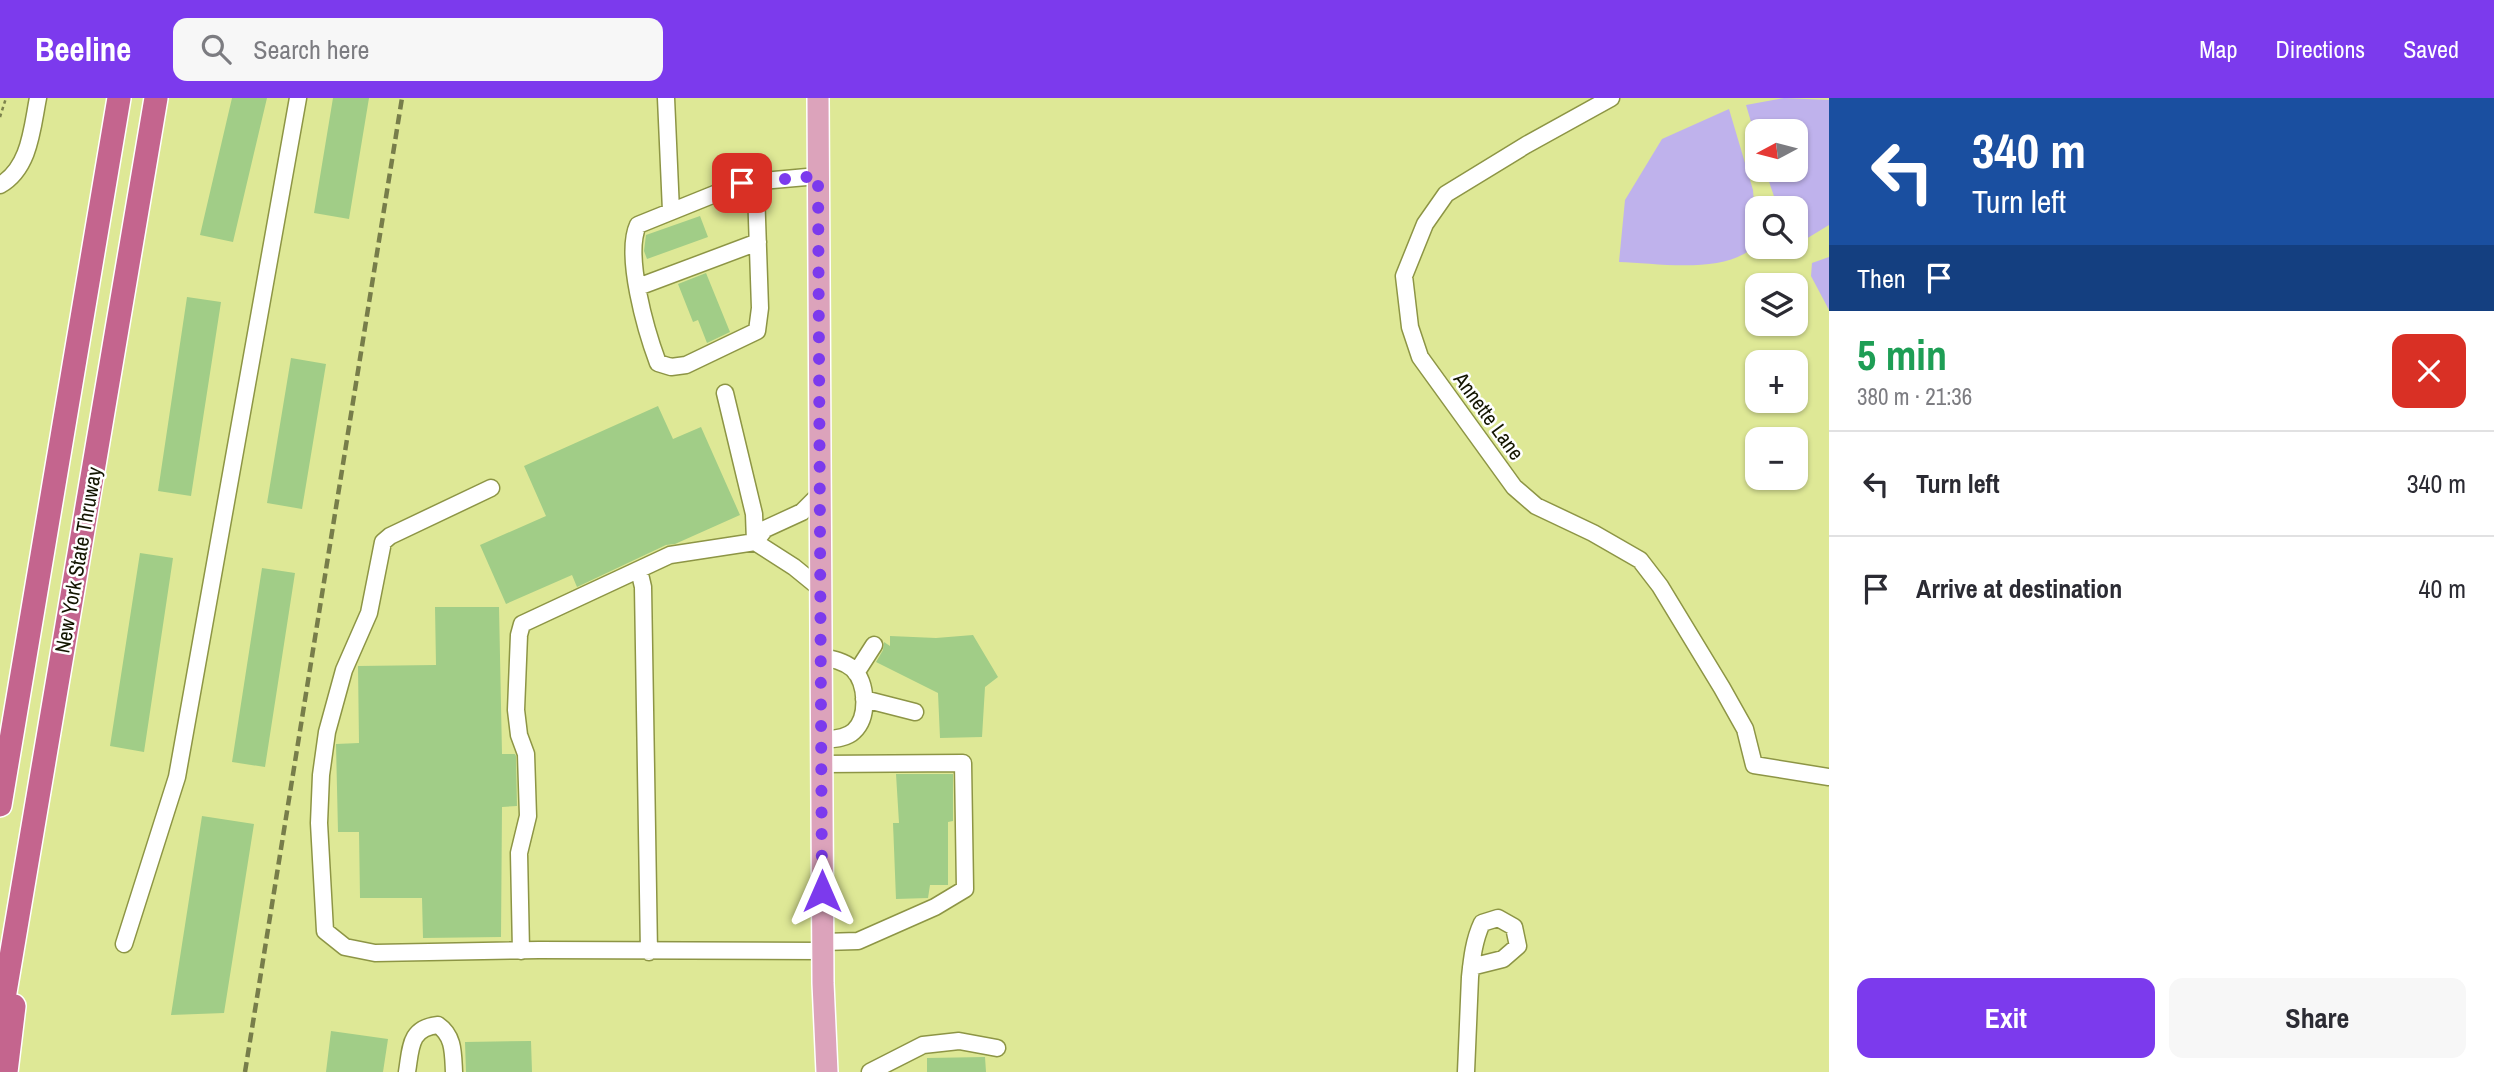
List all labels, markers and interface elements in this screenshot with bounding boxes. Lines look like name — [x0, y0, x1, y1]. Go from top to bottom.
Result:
search box — [173, 18, 663, 81]
text: Beeline — [35, 27, 131, 71]
icon: search — [197, 30, 235, 68]
text: Search here — [253, 32, 369, 67]
text: Map — [2199, 33, 2237, 65]
text: Directions — [2275, 33, 2365, 65]
text: Saved — [2403, 33, 2459, 65]
text: 340 m — [1972, 117, 2086, 183]
north arrow — [1745, 119, 1808, 182]
map controls — [1745, 119, 1808, 490]
icon: left — [1857, 126, 1948, 217]
pin — [712, 153, 772, 213]
icon: arrive — [723, 164, 761, 202]
text: Turn left — [1972, 180, 2066, 223]
button: search — [1745, 196, 1808, 259]
icon: arrive — [1920, 259, 1958, 297]
text: Then — [1857, 261, 1906, 296]
button: layers — [1745, 273, 1808, 336]
text: 5 min — [1857, 327, 1947, 383]
button: close — [2392, 334, 2466, 408]
button: + — [1745, 350, 1808, 413]
street label: Annette Lane — [1447, 365, 1531, 466]
text: 380 m · 21:36 — [1857, 381, 1972, 412]
button: − — [1745, 427, 1808, 490]
street label: New York State Thruway — [47, 464, 109, 655]
icon: left — [1857, 465, 1895, 503]
text: Turn left — [1916, 466, 2000, 501]
text: 340 m — [2407, 466, 2466, 501]
icon: arrive — [1857, 570, 1895, 608]
text: Arrive at destination — [1916, 571, 2122, 606]
text: 40 m — [2419, 571, 2466, 606]
position arrow — [785, 854, 859, 928]
button: Exit — [1857, 978, 2155, 1058]
button: Share — [2169, 978, 2466, 1058]

